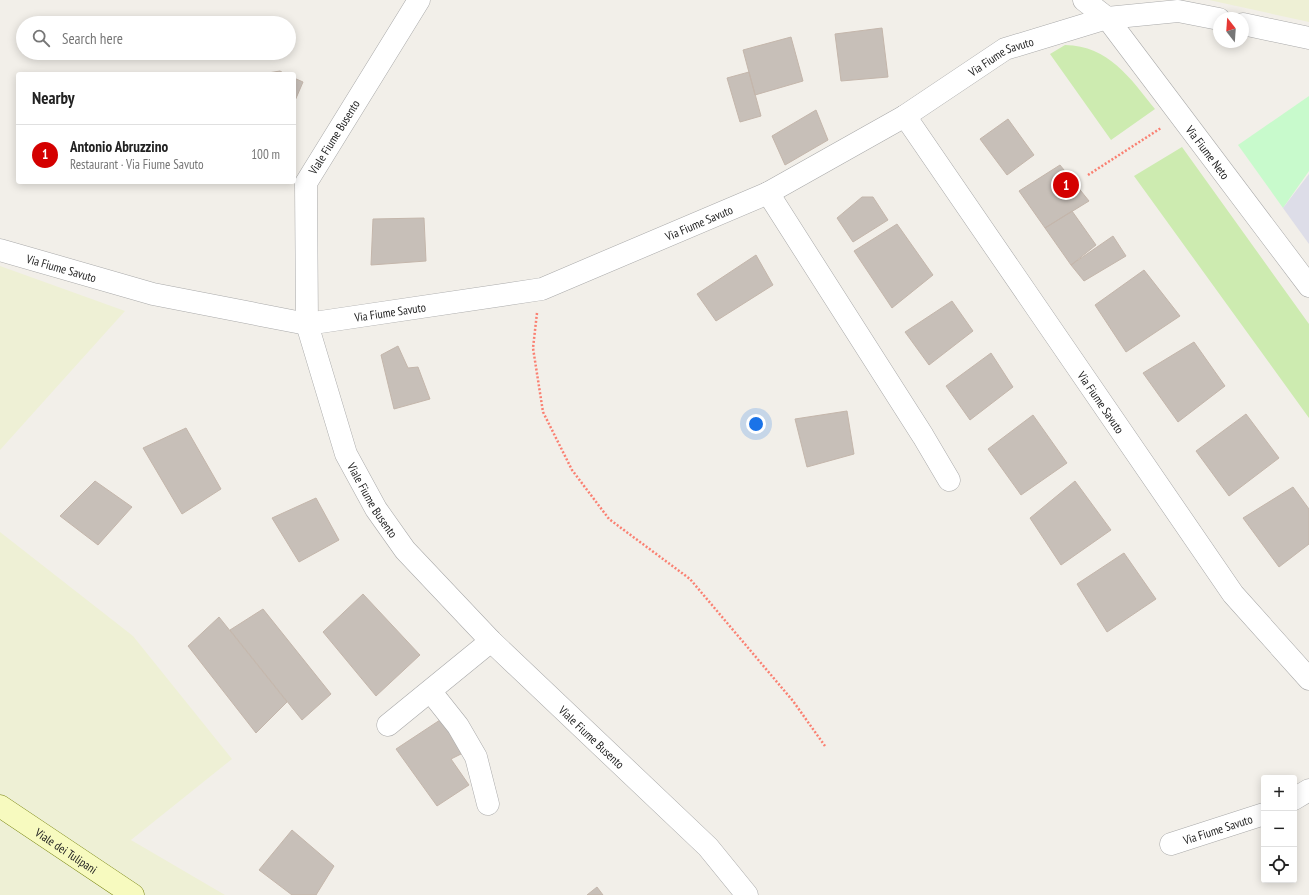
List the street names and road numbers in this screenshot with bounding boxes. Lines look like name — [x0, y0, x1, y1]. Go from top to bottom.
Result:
street label: Via Fiume Savuto — [965, 33, 1035, 80]
street label: Viale Fiume Busento — [305, 97, 363, 178]
street label: Via Fiume Neto — [1182, 121, 1233, 182]
street label: Via Fiume Savuto — [662, 201, 735, 244]
street label: Via Fiume Savuto — [24, 250, 98, 285]
street label: Via Fiume Savuto — [352, 299, 427, 325]
street label: Via Fiume Savuto — [1074, 367, 1128, 436]
street label: Viale Fiume Busento — [344, 459, 401, 540]
street label: Viale Fiume Busento — [555, 701, 628, 771]
street label: Via Fiume Savuto — [1180, 811, 1254, 847]
street label: Viale dei Tulipani — [32, 824, 100, 877]

